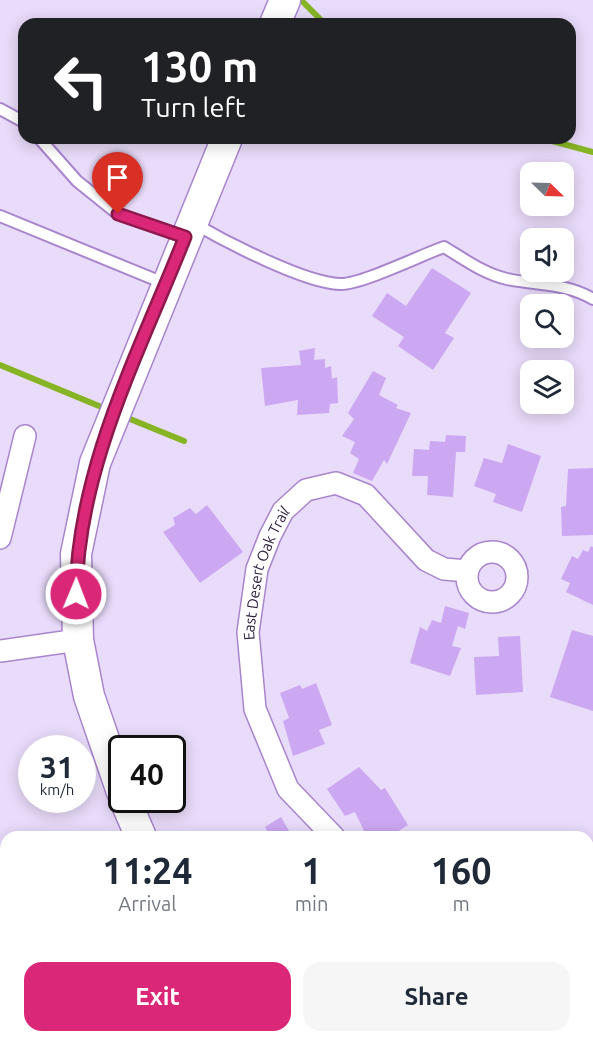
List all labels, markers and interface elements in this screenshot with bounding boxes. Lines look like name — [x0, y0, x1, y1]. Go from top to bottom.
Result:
icon: left — [42, 42, 120, 120]
text: 130 m — [141, 43, 258, 90]
text: Turn left — [141, 92, 245, 122]
pin — [92, 152, 143, 214]
icon: arrive — [101, 161, 134, 194]
north arrow — [520, 162, 574, 216]
map controls — [520, 162, 574, 414]
button: sound — [520, 228, 574, 282]
button: search — [520, 294, 574, 348]
button: layers — [520, 360, 574, 414]
street label: East Desert Oak Trail — [240, 502, 292, 641]
position arrow — [44, 562, 108, 626]
speed limit sign: 40 — [108, 735, 186, 813]
text: 31 — [40, 750, 74, 784]
text: km/h — [40, 781, 74, 798]
text: 11:24 — [102, 850, 192, 891]
text: 1 — [301, 850, 322, 891]
text: 160 — [431, 850, 492, 891]
text: Arrival — [118, 892, 177, 915]
text: min — [295, 892, 328, 915]
text: m — [453, 892, 470, 915]
button: Exit — [24, 962, 291, 1031]
button: Share — [303, 962, 570, 1031]

